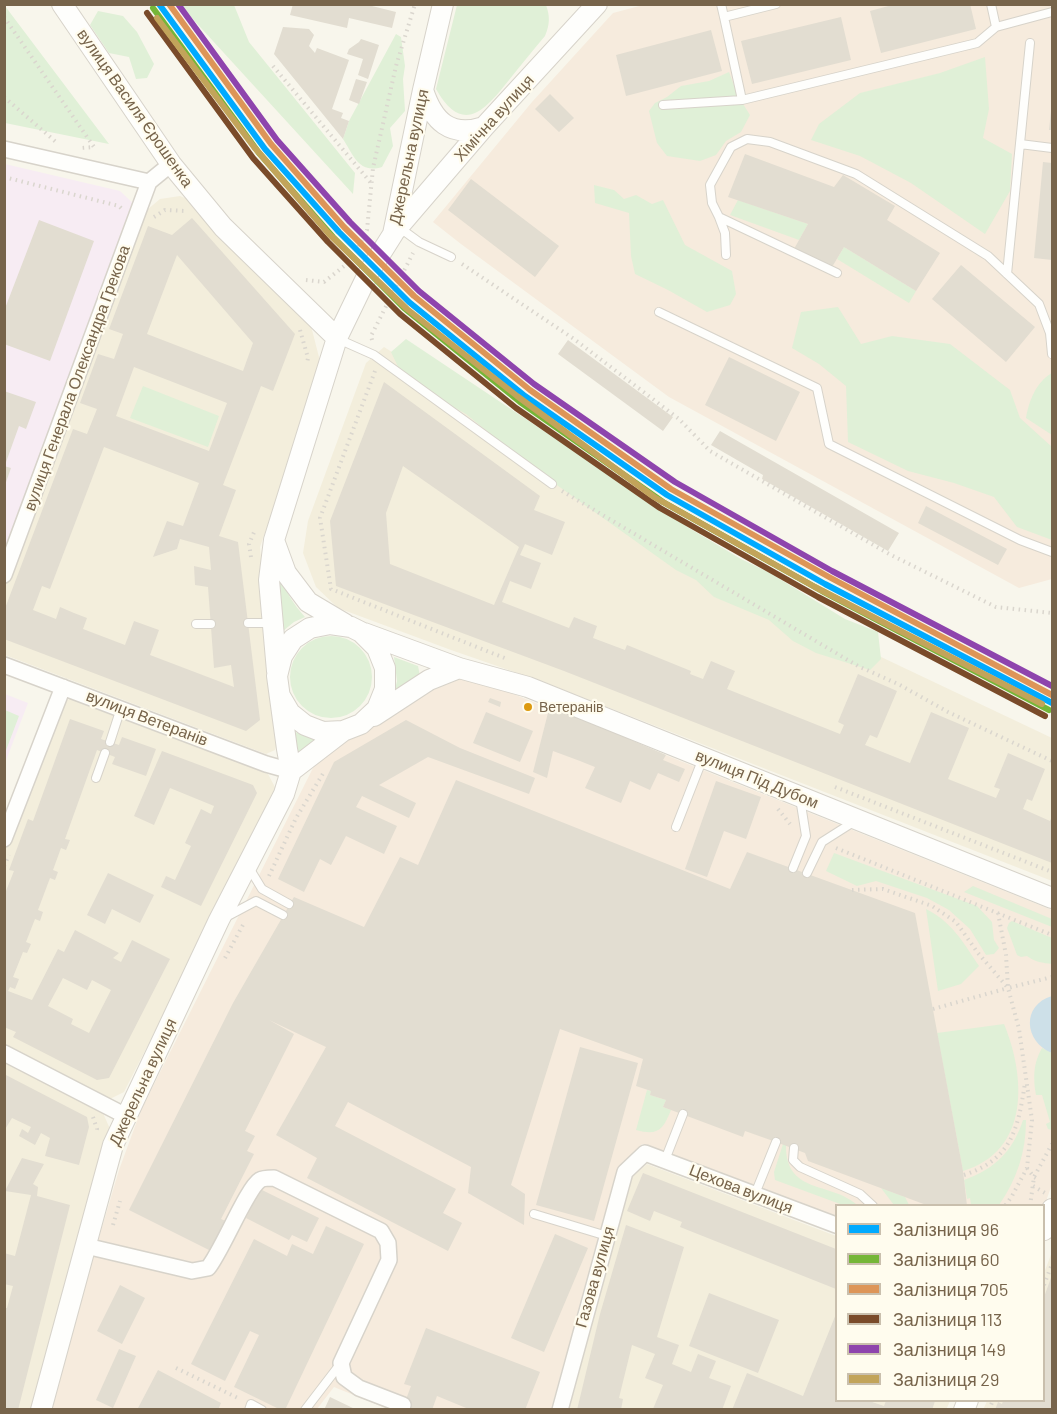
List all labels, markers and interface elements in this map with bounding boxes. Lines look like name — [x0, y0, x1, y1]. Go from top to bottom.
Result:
street label: вулиця Василя Єрошенка — [73, 25, 197, 191]
street label: Хімічна вулиця — [450, 71, 538, 165]
street label: Джерельна вулиця — [385, 87, 433, 227]
street label: вулиця Генерала Олександра Грекова — [20, 243, 134, 513]
street label: вулиця Ветеранів — [83, 686, 211, 750]
place label: Ветеранів — [539, 699, 604, 715]
marker: Ветеранів — [522, 701, 534, 713]
street label: вулиця Під Дубом — [693, 746, 821, 812]
street label: Джерельна вулиця — [105, 1015, 181, 1149]
street label: Цехова вулиця — [686, 1160, 796, 1218]
legend — [835, 1204, 1045, 1402]
text: Залізниця 96 — [893, 1218, 999, 1240]
street label: Газова вулиця — [571, 1224, 619, 1330]
text: Залізниця 60 — [893, 1248, 1000, 1270]
text: Залізниця 705 — [893, 1278, 1008, 1300]
text: Залізниця 113 — [893, 1308, 1002, 1330]
text: Залізниця 149 — [893, 1338, 1006, 1360]
text: Залізниця 29 — [893, 1368, 999, 1390]

